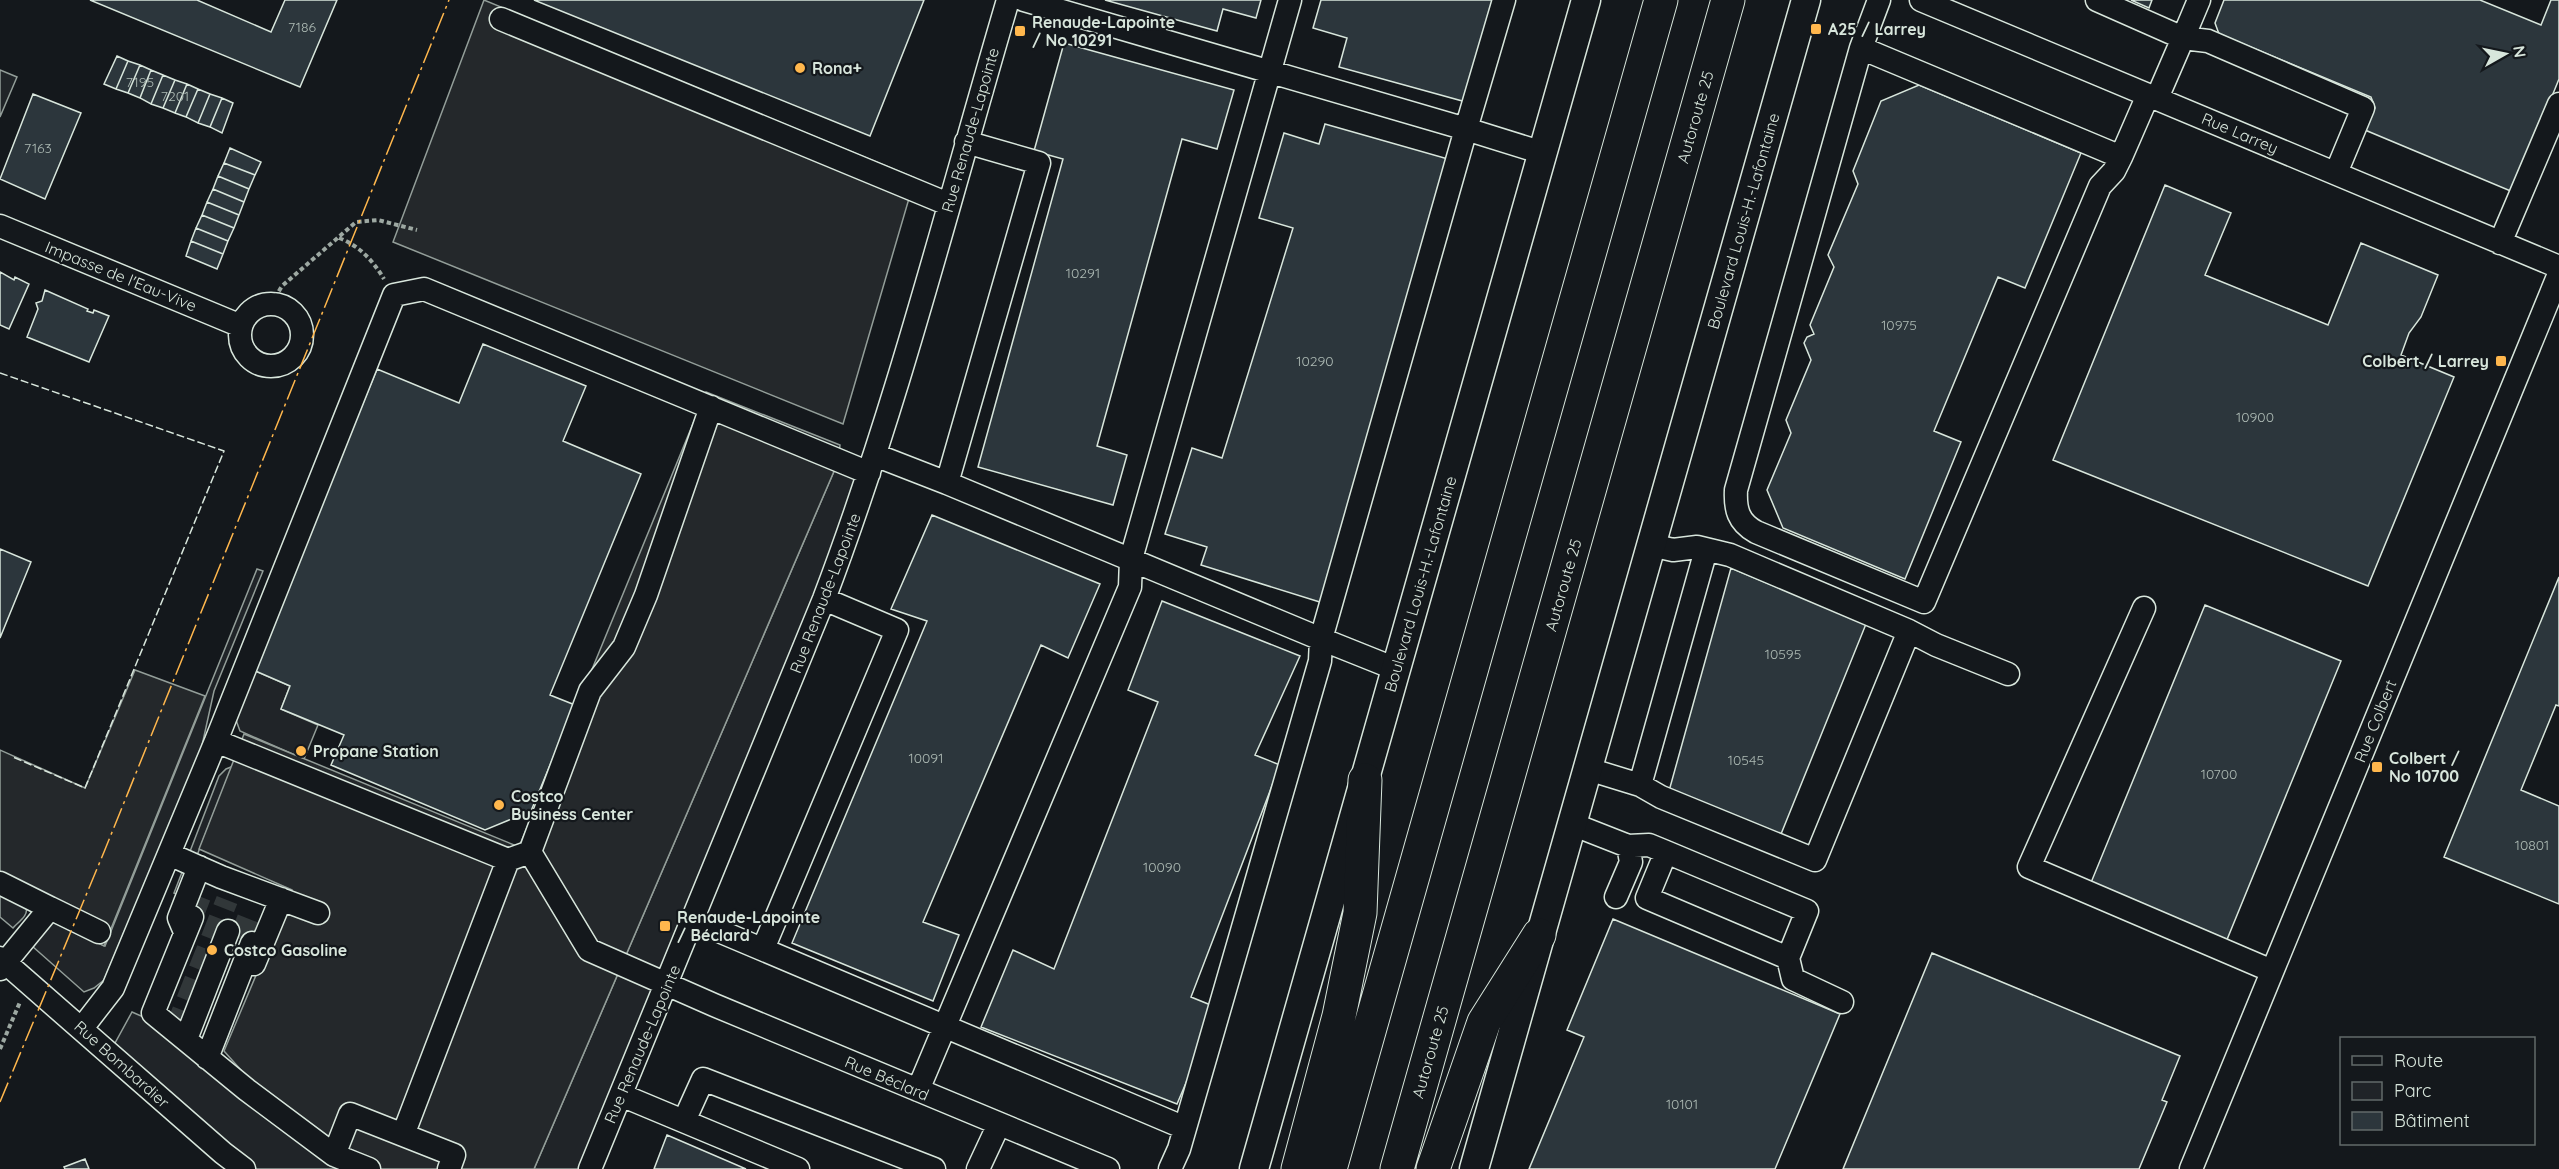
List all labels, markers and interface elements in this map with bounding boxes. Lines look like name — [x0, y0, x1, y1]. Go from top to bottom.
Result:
place label: Renaude-Lapointe / No 10291 — [1032, 12, 1175, 50]
house number: 7186 — [288, 18, 317, 36]
place label: A25 / Larrey — [1828, 19, 1926, 39]
marker: A25 / Larrey — [1809, 22, 1823, 36]
marker: Renaude-Lapointe / No 10291 — [1013, 24, 1027, 38]
north arrow — [2475, 24, 2535, 84]
text: N — [2509, 44, 2531, 59]
street label: Rue Renaude-Lapointe — [937, 45, 1003, 215]
place label: Rona+ — [812, 58, 862, 78]
marker: Rona+ — [793, 61, 807, 75]
street label: Autoroute 25 — [1672, 68, 1718, 166]
house number: 7195 — [126, 73, 154, 91]
house number: 7201 — [161, 87, 189, 105]
street label: Rue Larrey — [2199, 108, 2281, 158]
street label: Boulevard Louis-H.-Lafontaine — [1703, 111, 1783, 331]
house number: 7163 — [24, 139, 52, 157]
street label: Impasse de l'Eau-Vive — [42, 236, 200, 316]
house number: 10291 — [1066, 264, 1100, 282]
house number: 10975 — [1881, 316, 1917, 334]
place label: Colbert / Larrey — [2362, 351, 2489, 371]
house number: 10290 — [1296, 352, 1334, 370]
marker: Colbert / Larrey — [2494, 354, 2508, 368]
house number: 10900 — [2236, 408, 2274, 426]
street label: Boulevard Louis-H.-Lafontaine — [1380, 474, 1460, 694]
street label: Rue Renaude-Lapointe — [785, 510, 865, 676]
street label: Autoroute 25 — [1540, 536, 1586, 634]
house number: 10595 — [1765, 645, 1801, 663]
street label: Rue Colbert — [2349, 677, 2401, 765]
place label: Propane Station — [313, 741, 439, 761]
marker: Propane Station — [294, 744, 308, 758]
place label: Colbert / No 10700 — [2389, 748, 2460, 786]
house number: 10091 — [909, 749, 943, 767]
house number: 10545 — [1728, 751, 1764, 769]
marker: Colbert / No 10700 — [2370, 760, 2384, 774]
house number: 10700 — [2201, 765, 2237, 783]
place label: Costco Business Center — [511, 786, 633, 824]
marker: Costco Business Center — [492, 798, 506, 812]
house number: 10801 — [2515, 836, 2549, 854]
house number: 10090 — [1143, 858, 1181, 876]
place label: Renaude-Lapointe / Béclard — [677, 907, 820, 945]
marker: Renaude-Lapointe / Béclard — [658, 919, 672, 933]
place label: Costco Gasoline — [224, 940, 347, 960]
marker: Costco Gasoline — [205, 943, 219, 957]
street label: Rue Renaude-Lapointe — [600, 962, 684, 1126]
street label: Autoroute 25 — [1407, 1003, 1453, 1101]
street label: Rue Bombardier — [70, 1016, 174, 1112]
legend — [2340, 1037, 2535, 1145]
text: Route — [2394, 1049, 2443, 1072]
street label: Rue Béclard — [842, 1051, 932, 1105]
text: Parc — [2394, 1079, 2431, 1102]
house number: 10101 — [1666, 1095, 1698, 1113]
text: Bâtiment — [2394, 1109, 2470, 1132]

